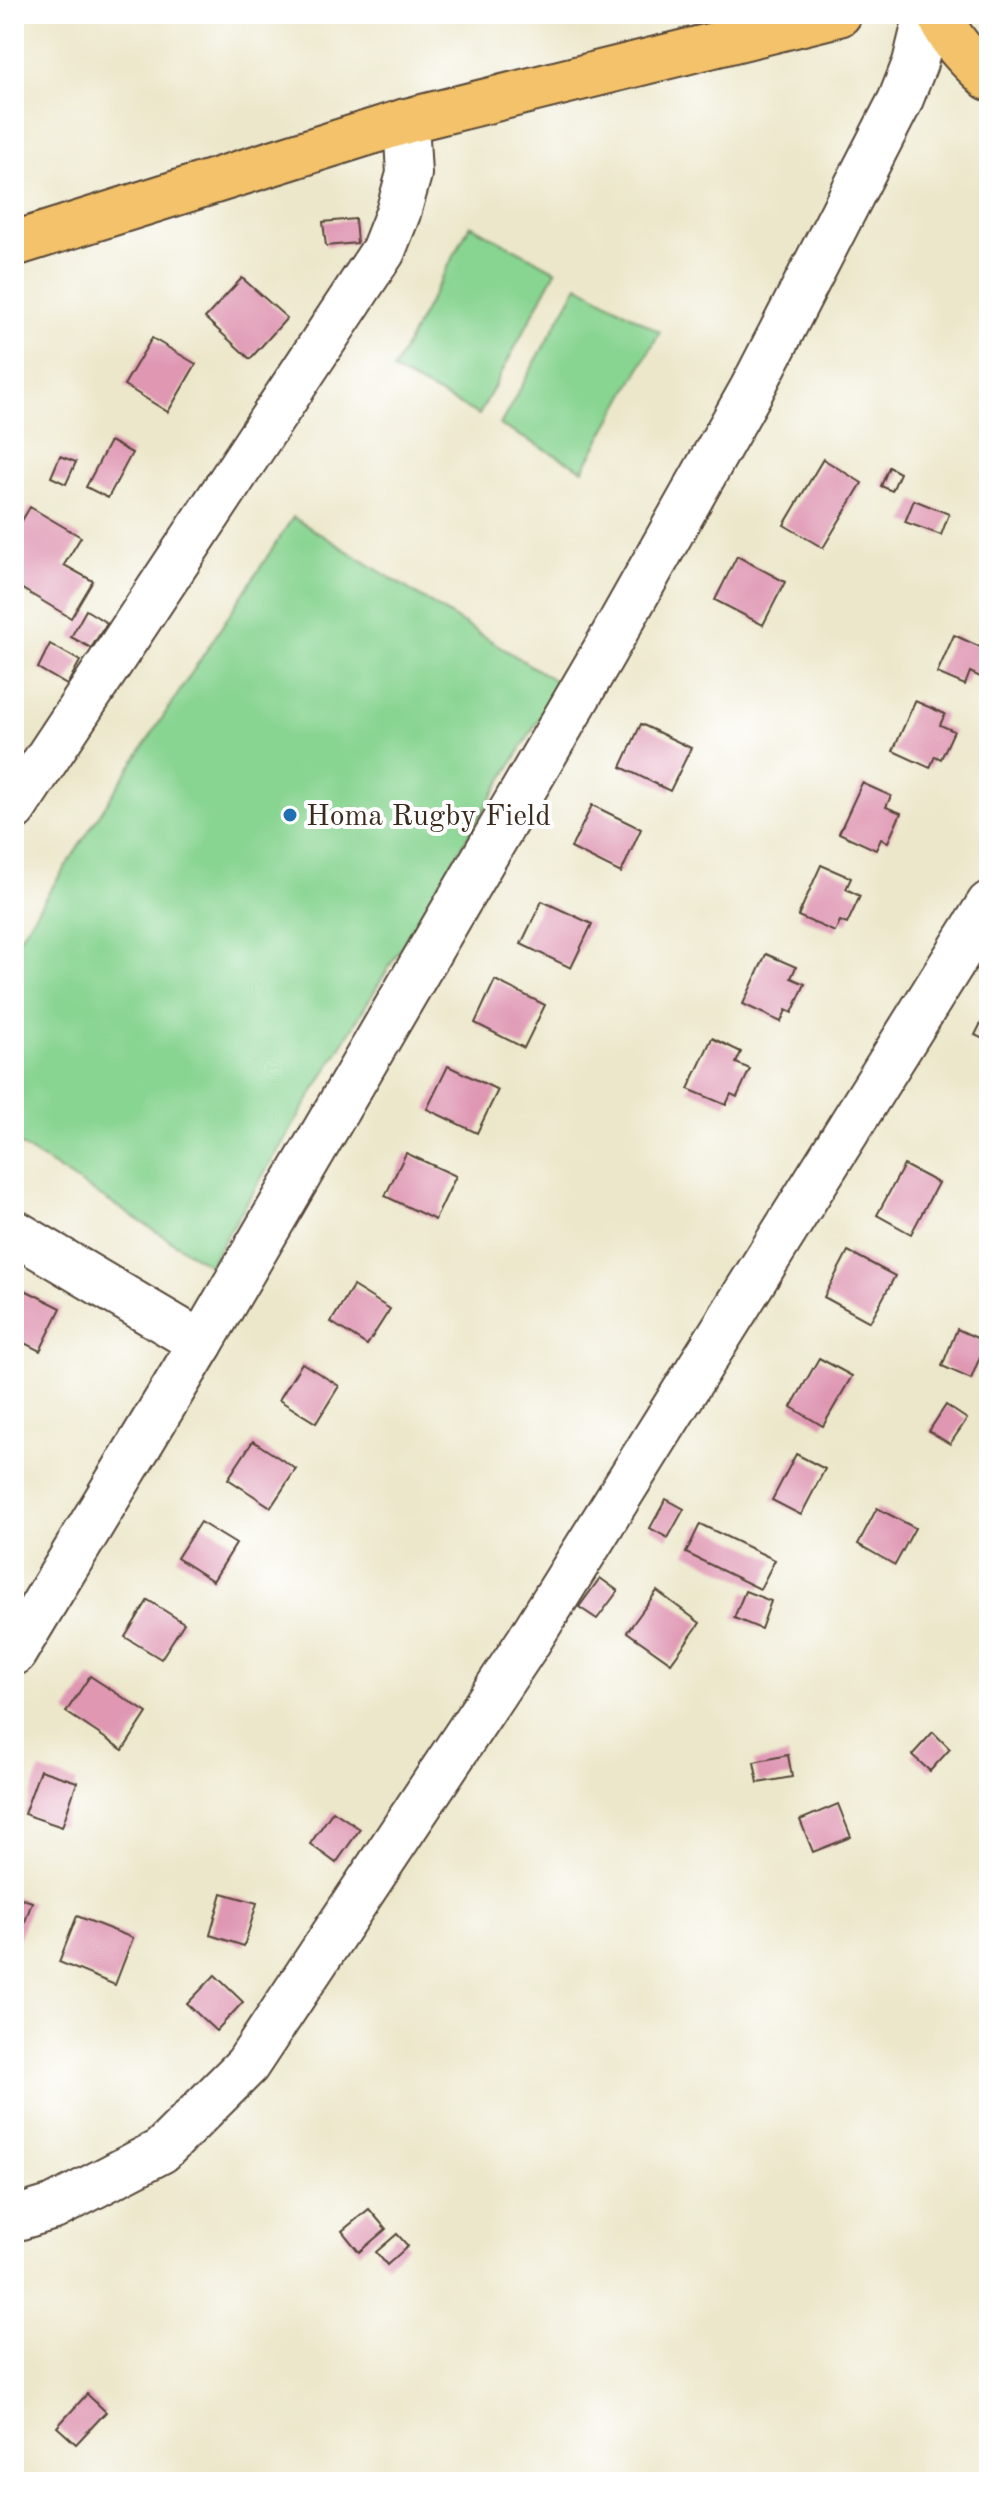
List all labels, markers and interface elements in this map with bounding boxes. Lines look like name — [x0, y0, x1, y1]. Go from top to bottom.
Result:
place label: Homa Rugby Field — [306, 802, 551, 832]
marker: Homa Rugby Field — [281, 806, 299, 824]

